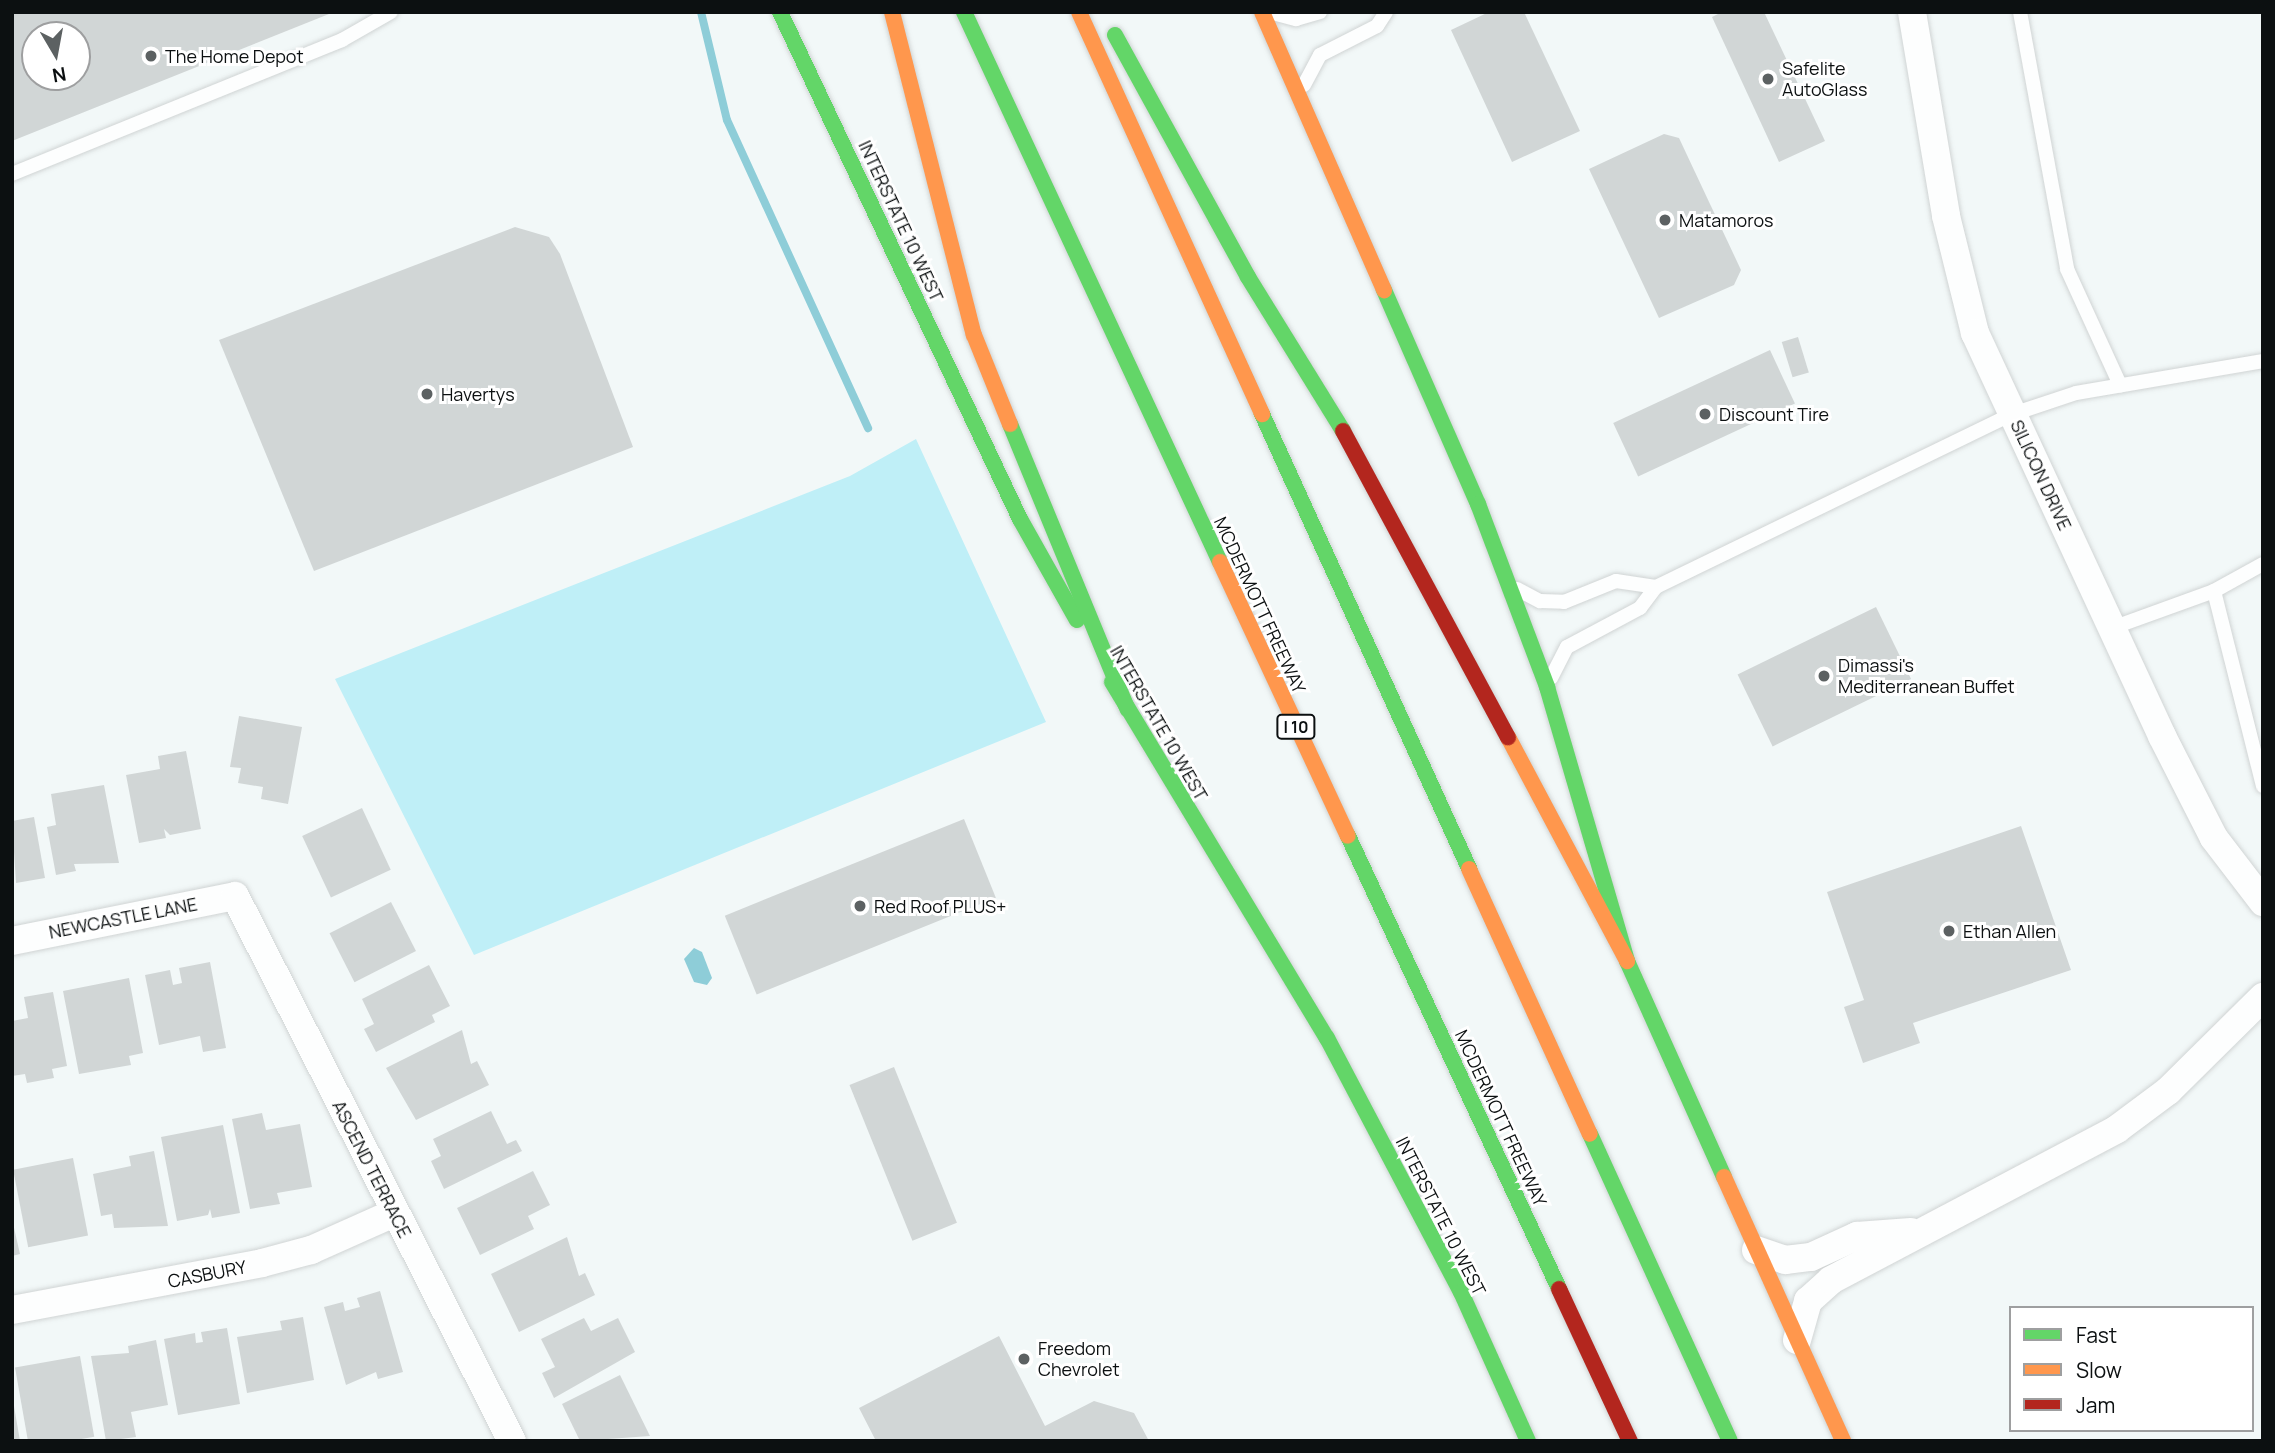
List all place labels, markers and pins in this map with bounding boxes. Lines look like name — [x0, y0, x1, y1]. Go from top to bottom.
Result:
place label: The Home Depot — [165, 45, 304, 67]
marker: The Home Depot — [143, 48, 159, 64]
place label: Safelite AutoGlass — [1782, 58, 1867, 100]
marker: Safelite AutoGlass — [1760, 71, 1776, 87]
place label: Matamoros — [1679, 209, 1774, 231]
marker: Matamoros — [1657, 212, 1673, 228]
place label: Havertys — [441, 383, 515, 405]
marker: Havertys — [419, 386, 435, 402]
place label: Discount Tire — [1719, 403, 1829, 425]
marker: Discount Tire — [1697, 406, 1713, 422]
place label: Dimassi's Mediterranean Buffet — [1838, 655, 2015, 698]
marker: Dimassi's Mediterranean Buffet — [1816, 668, 1832, 684]
place label: Red Roof PLUS+ — [874, 895, 1006, 917]
marker: Red Roof PLUS+ — [852, 898, 868, 914]
place label: Ethan Allen — [1963, 920, 2056, 942]
marker: Ethan Allen — [1941, 923, 1957, 939]
place label: Freedom Chevrolet — [1038, 1338, 1120, 1380]
marker: Freedom Chevrolet — [1016, 1351, 1032, 1367]

